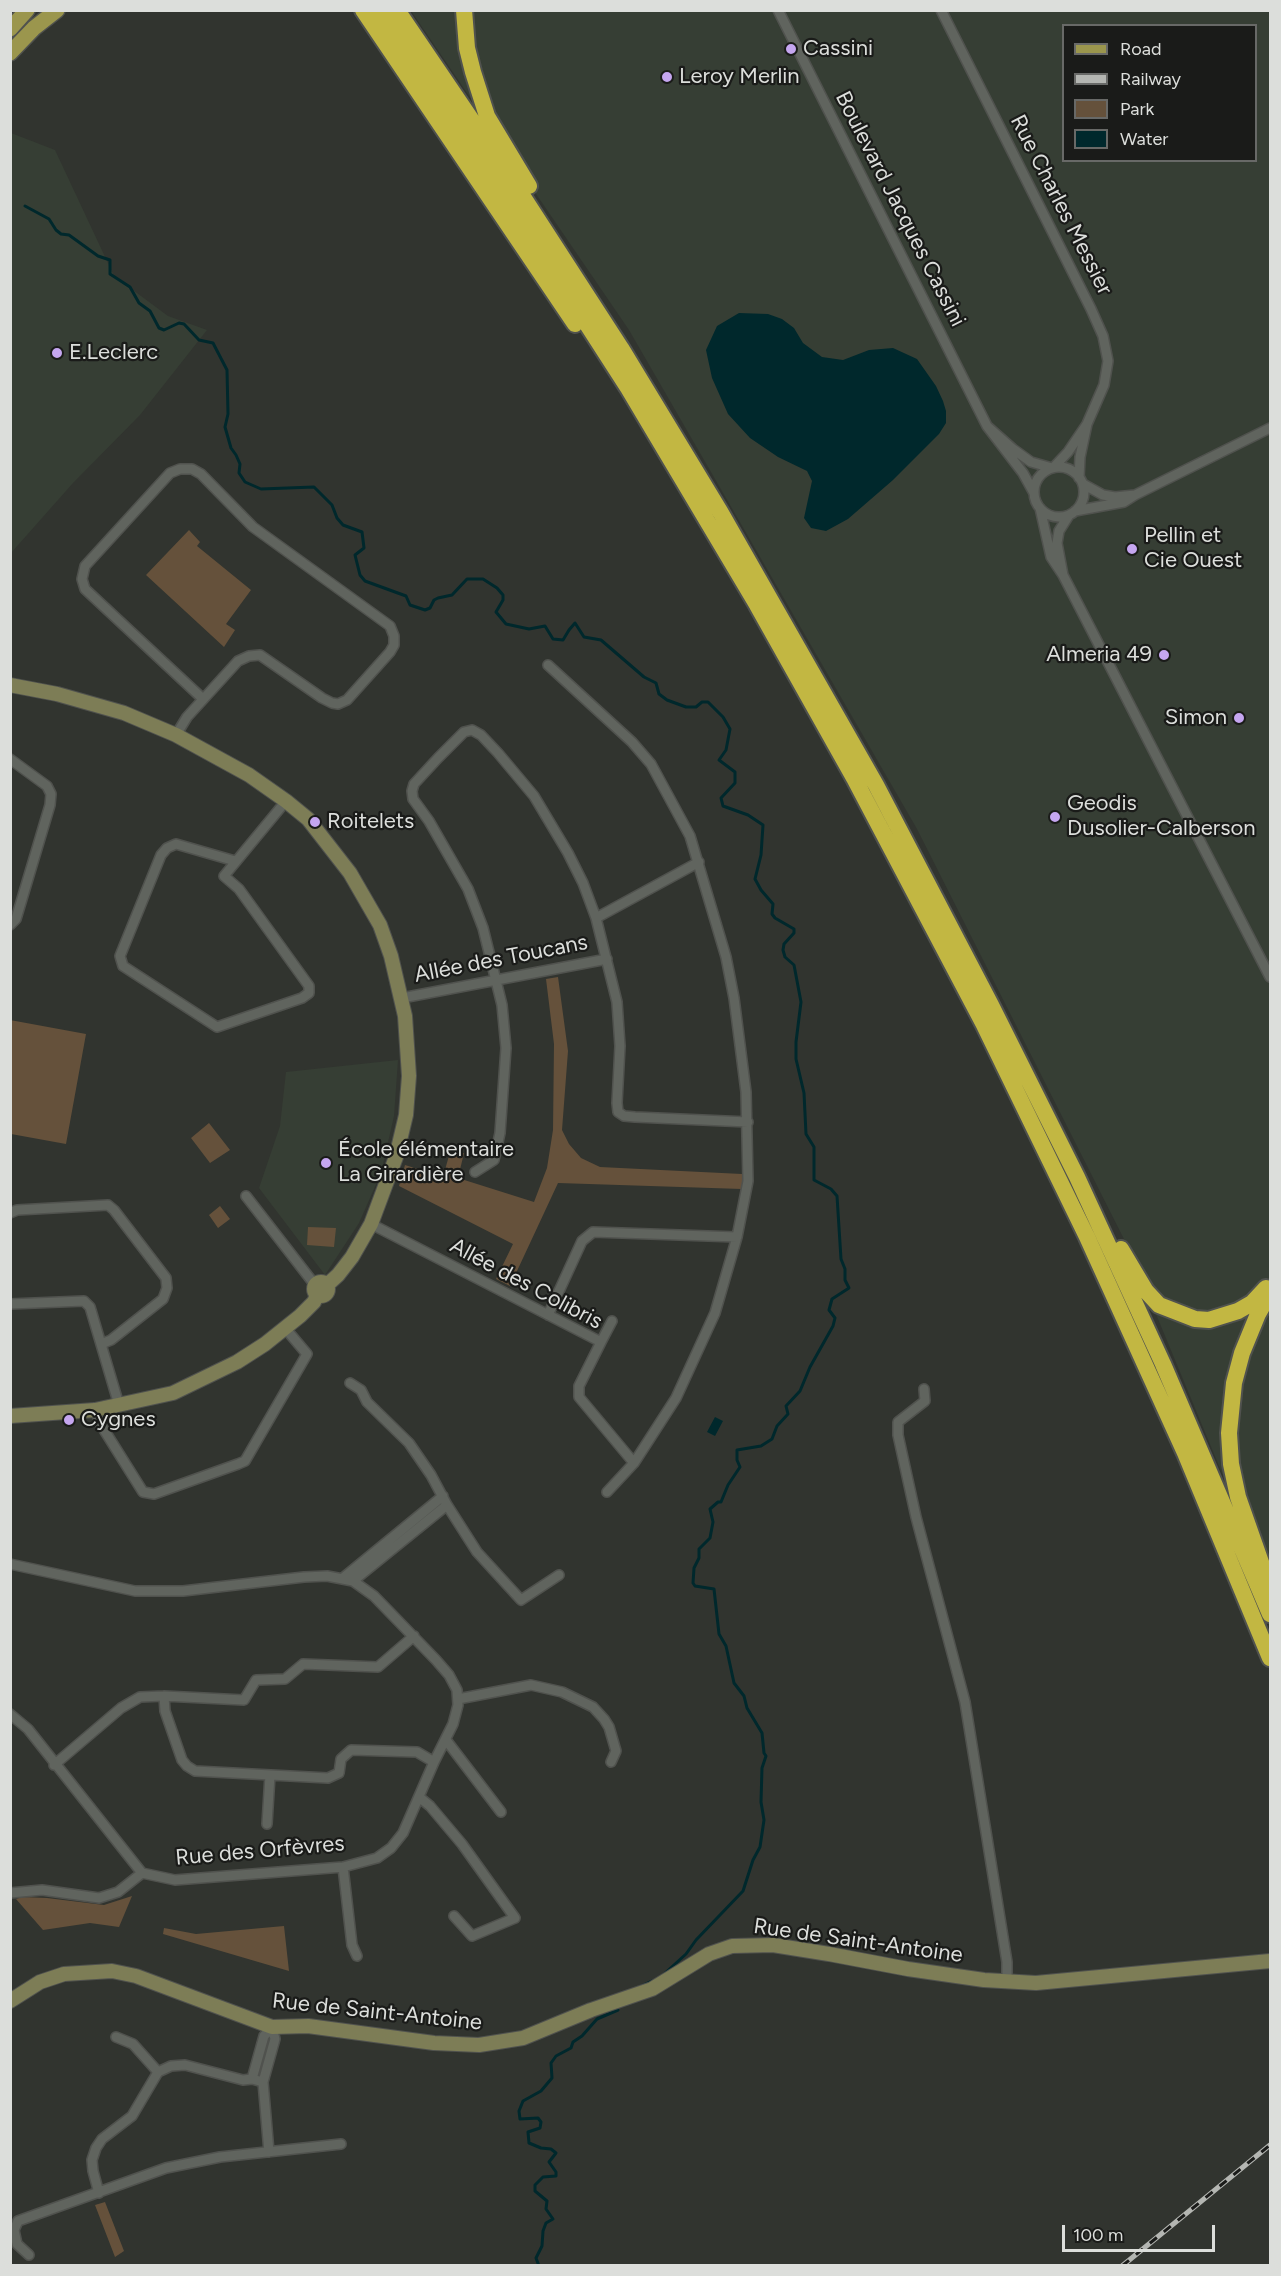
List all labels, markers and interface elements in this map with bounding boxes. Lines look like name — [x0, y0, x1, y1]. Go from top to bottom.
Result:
legend — [1062, 24, 1257, 162]
place label: Cassini — [803, 36, 873, 62]
text: Road — [1120, 38, 1161, 60]
marker: Cassini — [784, 42, 798, 56]
place label: Leroy Merlin — [679, 64, 800, 90]
text: Railway — [1120, 68, 1181, 90]
marker: Leroy Merlin — [660, 70, 674, 84]
street label: Boulevard Jacques Cassini — [829, 87, 971, 331]
text: Park — [1120, 98, 1154, 120]
street label: Rue Charles Messier — [1004, 111, 1118, 299]
text: Water — [1120, 128, 1168, 150]
place label: E.Leclerc — [69, 340, 158, 366]
marker: E.Leclerc — [50, 346, 64, 360]
place label: Pellin et Cie Ouest — [1144, 523, 1242, 574]
marker: Pellin et Cie Ouest — [1125, 542, 1139, 556]
place label: Almeria 49 — [1046, 642, 1152, 668]
marker: Almeria 49 — [1157, 648, 1171, 662]
place label: Simon — [1165, 705, 1227, 731]
marker: Simon — [1232, 711, 1246, 725]
place label: Geodis Dusolier-Calberson — [1067, 791, 1256, 842]
place label: Roitelets — [327, 809, 414, 835]
marker: Geodis Dusolier-Calberson — [1048, 810, 1062, 824]
marker: Roitelets — [308, 815, 322, 829]
street label: Allée des Toucans — [412, 929, 590, 989]
place label: École élémentaire La Girardière — [338, 1137, 514, 1188]
marker: École élémentaire La Girardière — [319, 1156, 333, 1170]
street label: Allée des Colibris — [445, 1233, 607, 1335]
place label: Cygnes — [81, 1407, 156, 1433]
marker: Cygnes — [62, 1413, 76, 1427]
street label: Rue des Orfèvres — [174, 1830, 346, 1872]
street label: Rue de Saint-Antoine — [752, 1913, 964, 1969]
street label: Rue de Saint-Antoine — [271, 1988, 483, 2036]
scale bar — [1065, 2213, 1218, 2251]
text: 100 m — [1073, 2224, 1123, 2246]

